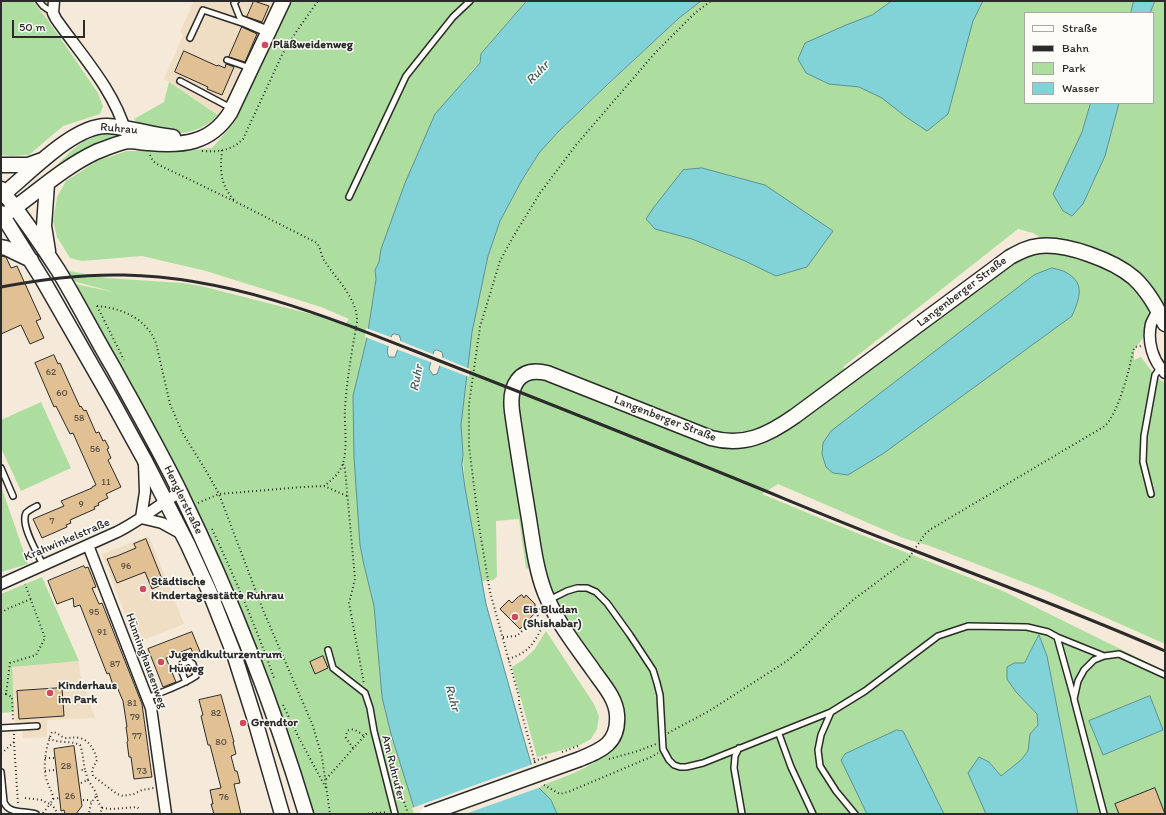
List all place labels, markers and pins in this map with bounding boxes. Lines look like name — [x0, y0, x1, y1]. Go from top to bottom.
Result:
place label: Pläßweidenweg — [273, 38, 353, 52]
marker: Pläßweidenweg — [260, 40, 270, 50]
place label: Städtische Kindertagesstätte Ruhrau — [151, 575, 284, 603]
marker: Städtische Kindertagesstätte Ruhrau — [138, 584, 148, 594]
place label: Eis Bludan (Shishabar) — [523, 603, 582, 631]
marker: Eis Bludan (Shishabar) — [510, 612, 520, 622]
place label: Jugendkulturzentrum Hüweg — [169, 648, 282, 676]
marker: Jugendkulturzentrum Hüweg — [156, 657, 166, 667]
place label: Kinderhaus im Park — [58, 679, 117, 707]
marker: Kinderhaus im Park — [45, 688, 55, 698]
place label: Grendtor — [251, 716, 298, 730]
marker: Grendtor — [238, 718, 248, 728]

